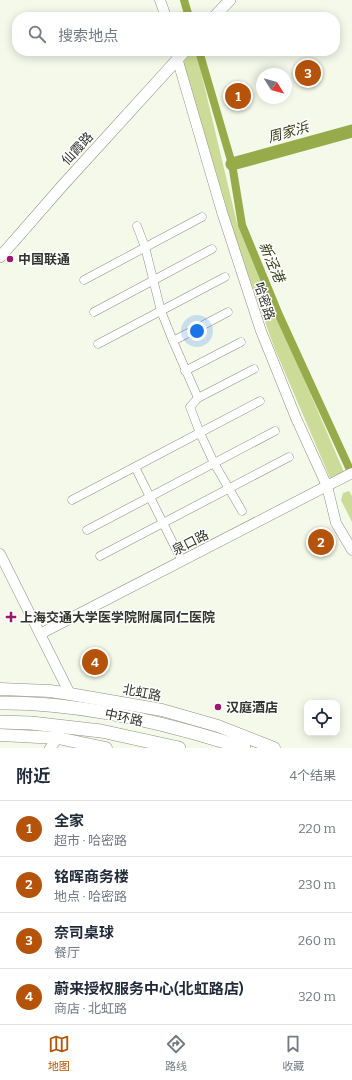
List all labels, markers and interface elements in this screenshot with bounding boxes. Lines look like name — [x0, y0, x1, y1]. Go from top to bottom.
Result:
search box — [12, 12, 340, 56]
icon: search — [26, 23, 48, 45]
text: 搜索地点 — [58, 27, 118, 45]
pin: 3 — [295, 58, 321, 88]
north arrow — [256, 68, 292, 104]
pin: 1 — [225, 81, 251, 111]
water label: 周家浜 — [266, 118, 312, 146]
street label: 仙霞路 — [59, 129, 96, 168]
water label: 新泾港 — [255, 240, 289, 287]
place label: 中国联通 — [18, 252, 70, 267]
marker: 中国联通 — [5, 254, 15, 264]
street label: 哈密路 — [251, 280, 278, 322]
your location — [187, 321, 207, 341]
street label: 泉口路 — [169, 527, 211, 558]
pin: 2 — [308, 527, 334, 557]
place label: 上海交通大学医学院附属同仁医院 — [20, 610, 215, 625]
marker: 上海交通大学医学院附属同仁医院 — [5, 611, 17, 623]
pin: 4 — [82, 647, 108, 677]
street label: 北虹路 — [121, 681, 162, 704]
place label: 汉庭酒店 — [226, 700, 278, 715]
map controls — [304, 700, 340, 736]
button: locate — [304, 700, 340, 736]
marker: 汉庭酒店 — [213, 702, 223, 712]
street label: 中环路 — [103, 706, 145, 729]
text: 附近 — [16, 766, 50, 787]
text: 4个结果 — [289, 768, 336, 783]
text: 全家 — [54, 812, 84, 830]
text: 1 — [26, 821, 32, 836]
text: 220 m — [299, 821, 336, 836]
text: 超市 · 哈密路 — [54, 833, 127, 848]
text: 铭晖商务楼 — [54, 868, 129, 886]
text: 2 — [25, 877, 33, 892]
text: 230 m — [298, 877, 336, 892]
text: 地点 · 哈密路 — [54, 889, 127, 904]
text: 奈司桌球 — [54, 924, 114, 942]
text: 3 — [25, 933, 33, 948]
text: 260 m — [298, 933, 336, 948]
text: 餐厅 — [54, 945, 80, 960]
text: 蔚来授权服务中心(北虹路店) — [54, 980, 243, 998]
text: 4 — [25, 989, 33, 1004]
text: 320 m — [298, 989, 336, 1004]
text: 商店 · 北虹路 — [54, 1001, 127, 1016]
tab: 地图 — [48, 1033, 70, 1073]
tab: 路线 — [165, 1033, 187, 1073]
tab: 收藏 — [282, 1033, 304, 1073]

